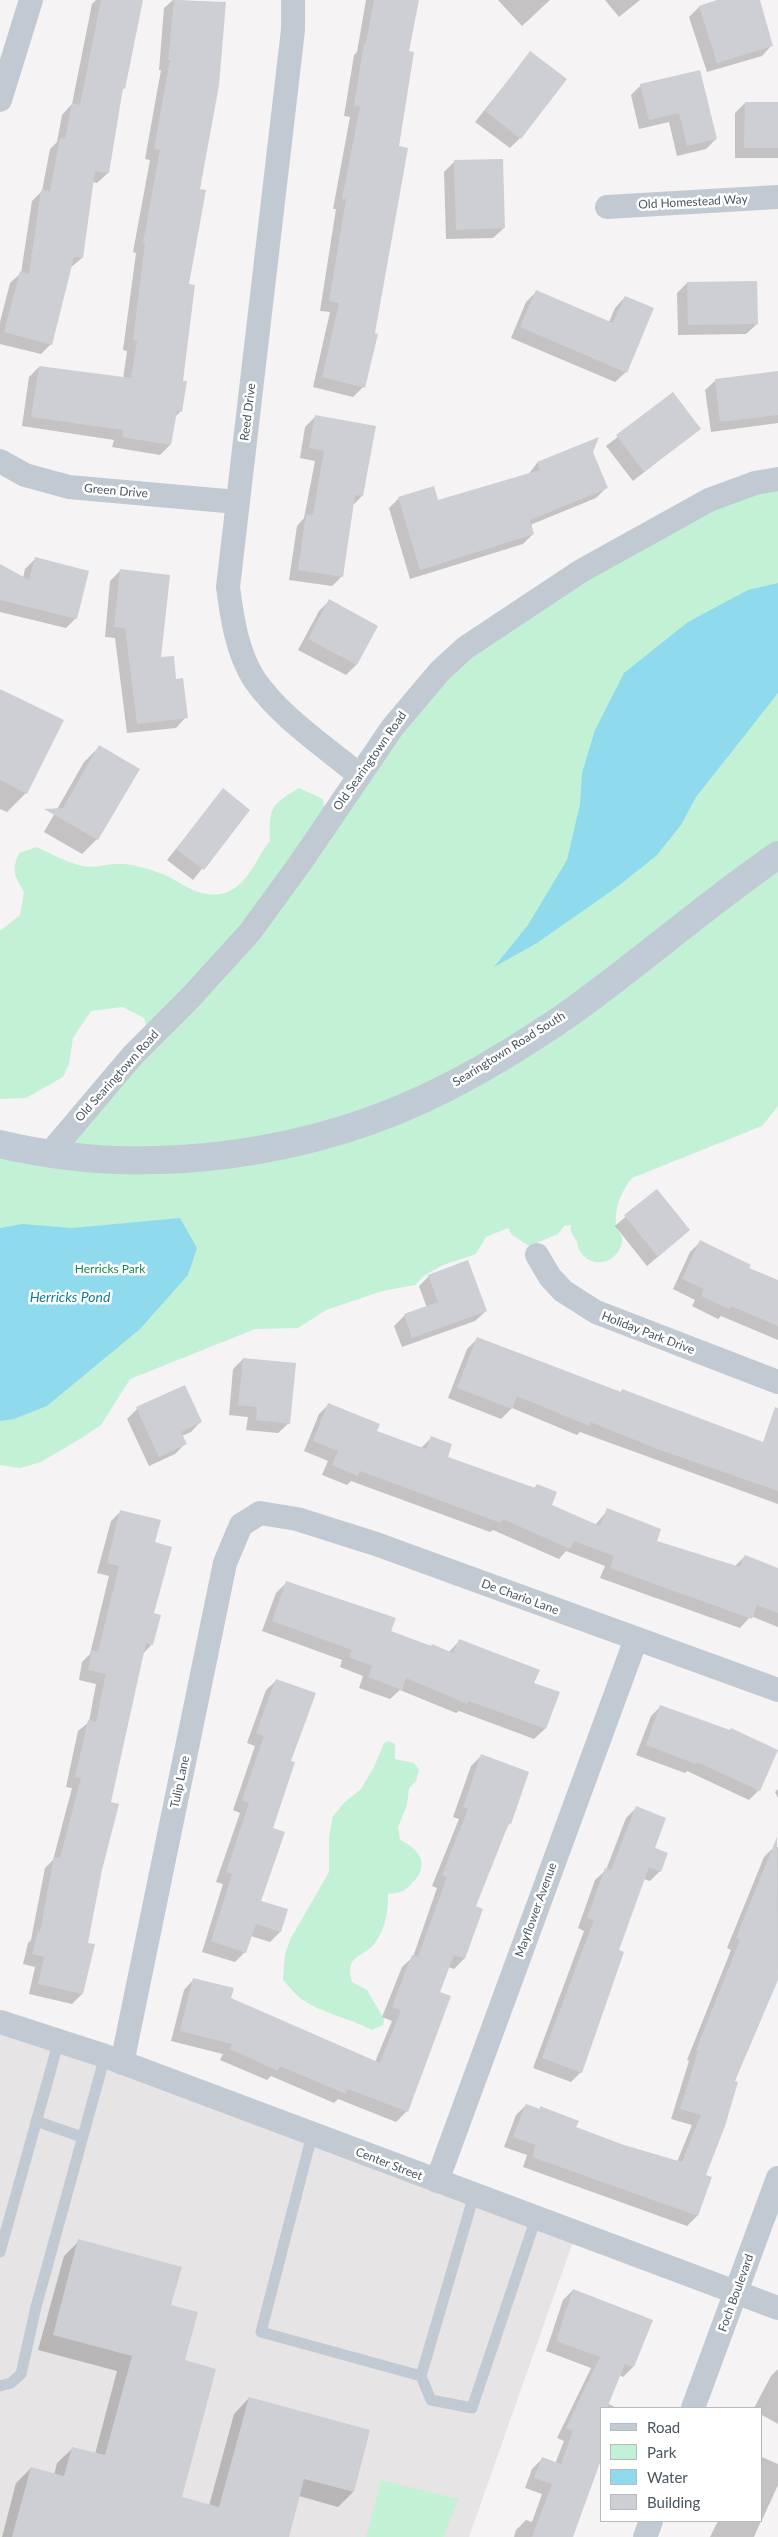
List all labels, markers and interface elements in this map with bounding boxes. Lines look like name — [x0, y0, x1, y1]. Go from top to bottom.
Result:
street label: Old Homestead Way — [638, 192, 748, 212]
street label: Reed Drive — [237, 382, 259, 442]
street label: Green Drive — [84, 481, 148, 501]
street label: Old Searingtown Road — [330, 709, 410, 813]
street label: Searingtown Road South — [450, 1009, 568, 1089]
street label: Old Searingtown Road — [72, 1027, 162, 1125]
park label: Herricks Park — [75, 1262, 145, 1276]
water label: Herricks Pond — [30, 1289, 110, 1305]
street label: Holiday Park Drive — [599, 1309, 697, 1357]
street label: De Chario Lane — [479, 1576, 561, 1618]
street label: Tulip Lane — [167, 1754, 193, 1810]
street label: Mayflower Avenue — [512, 1861, 560, 1959]
street label: Center Street — [354, 2145, 424, 2183]
street label: Foch Boulevard — [715, 2252, 757, 2334]
legend — [600, 2407, 763, 2522]
text: Road — [647, 2418, 680, 2436]
text: Park — [647, 2443, 676, 2461]
text: Water — [647, 2468, 688, 2486]
text: Building — [647, 2493, 700, 2511]

